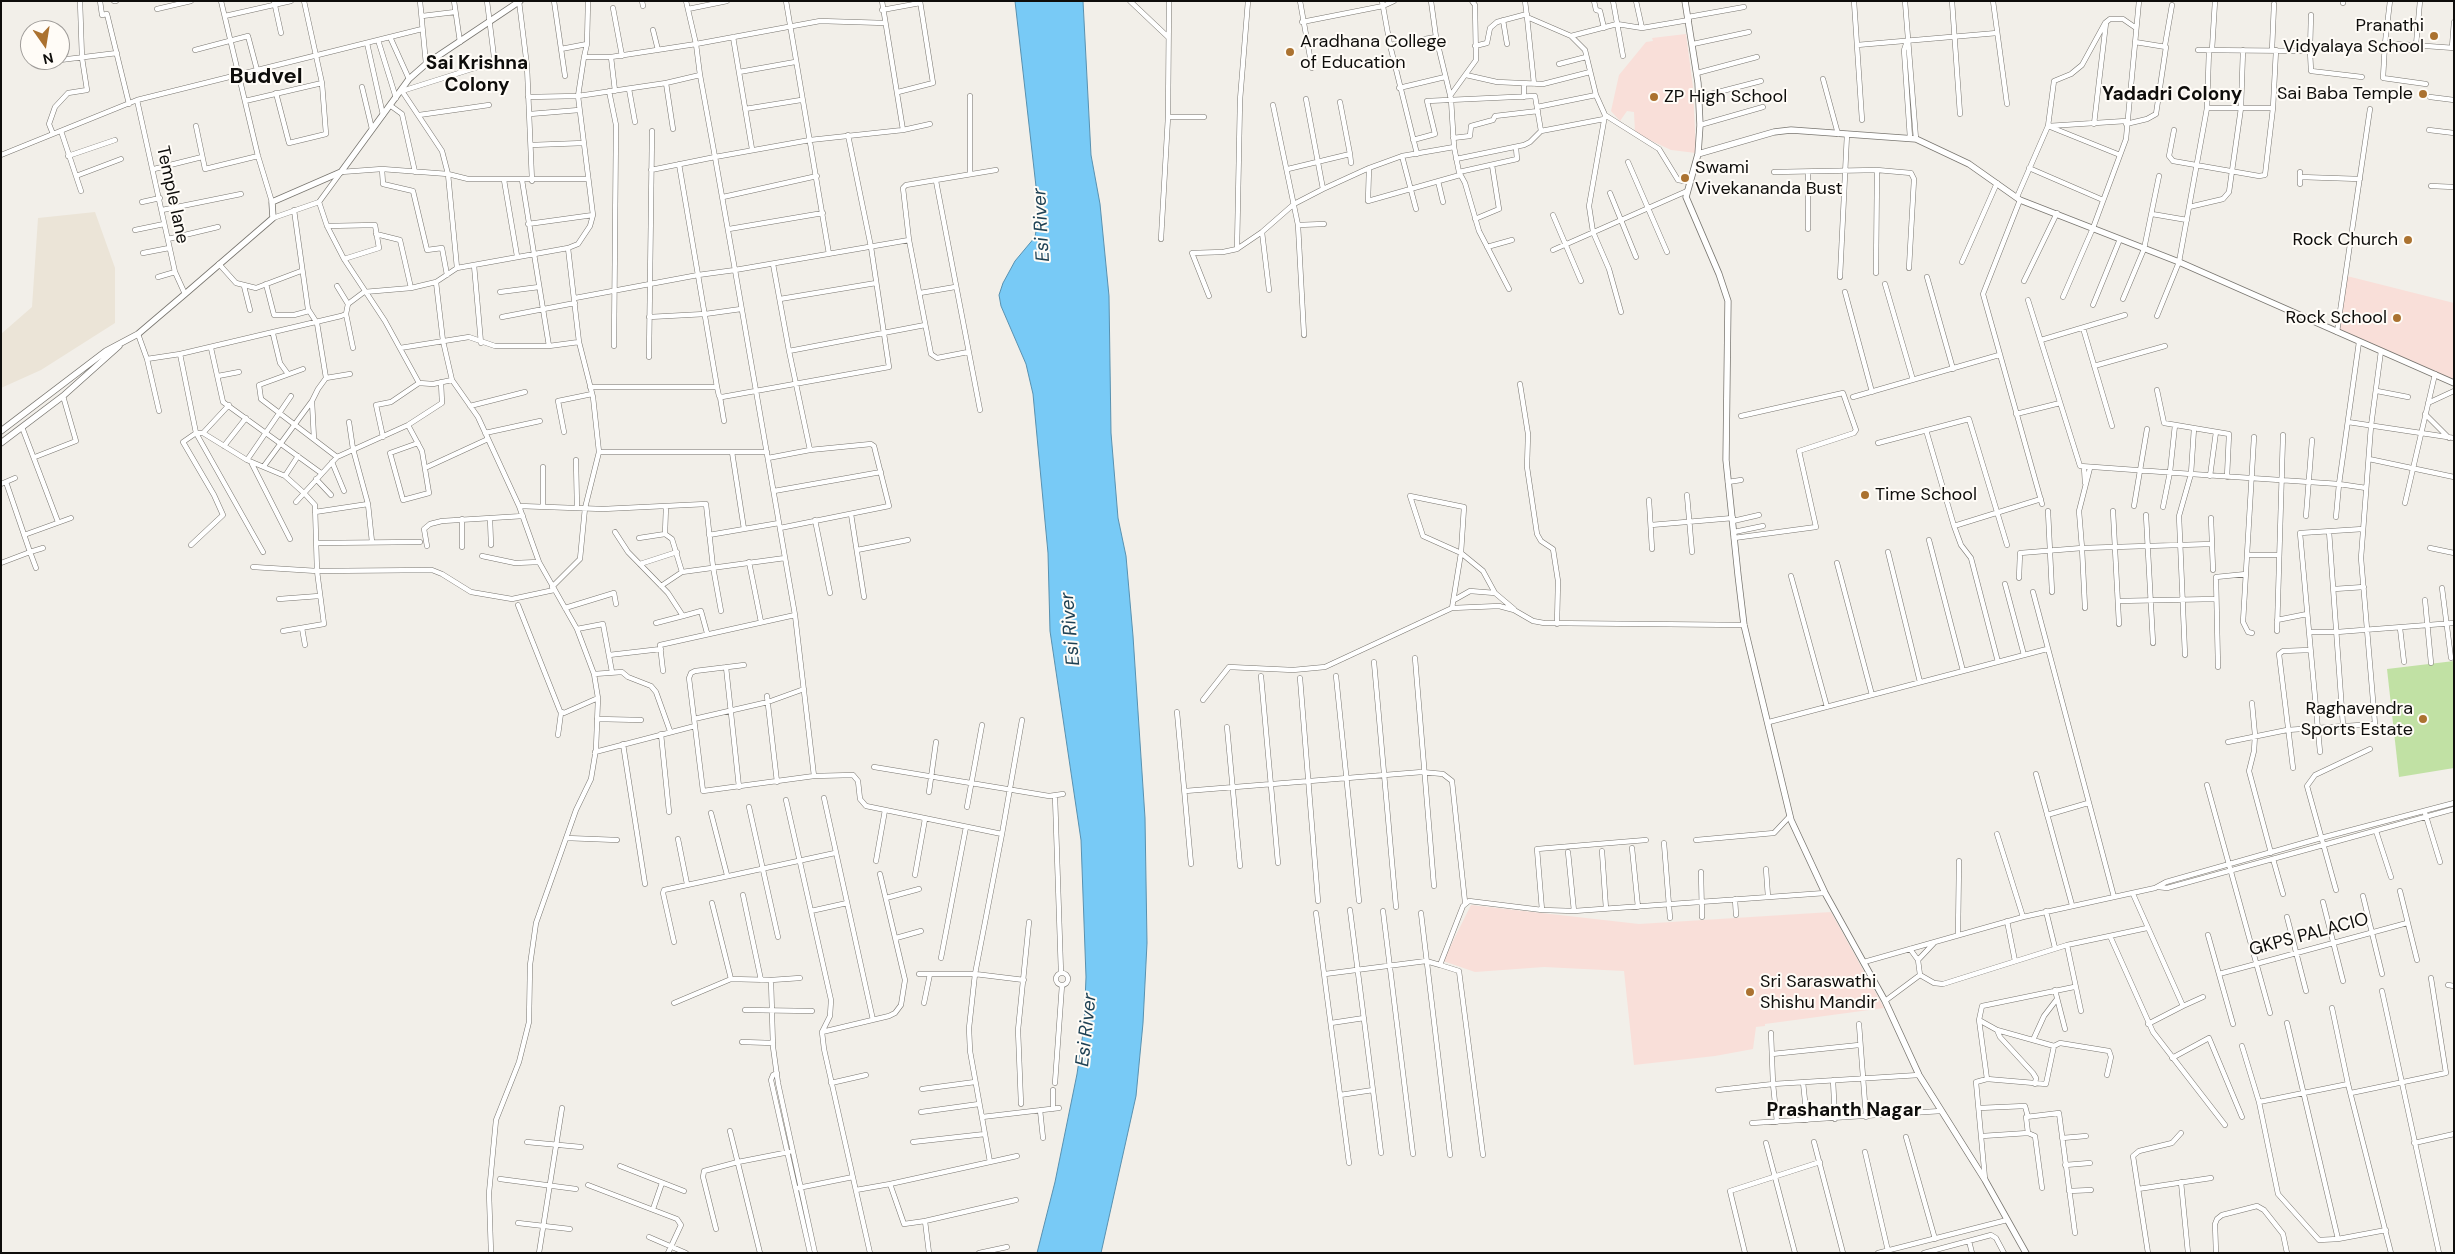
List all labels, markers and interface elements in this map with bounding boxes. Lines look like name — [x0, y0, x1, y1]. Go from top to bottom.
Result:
place label: Pranathi Vidyalaya School — [2283, 15, 2424, 58]
north arrow — [20, 20, 70, 70]
marker: Pranathi Vidyalaya School — [2428, 30, 2440, 42]
place label: Aradhana College of Education — [1300, 31, 1446, 74]
marker: Aradhana College of Education — [1284, 46, 1296, 58]
text: N — [41, 49, 55, 69]
district label: Sai Krishna Colony — [426, 53, 528, 97]
district label: Budvel — [229, 64, 303, 90]
place label: Sai Baba Temple — [2277, 83, 2413, 105]
district label: Yadadri Colony — [2102, 84, 2242, 106]
place label: ZP High School — [1664, 86, 1787, 108]
marker: Sai Baba Temple — [2417, 88, 2429, 100]
marker: ZP High School — [1648, 91, 1660, 103]
street label: Temple lane — [151, 144, 193, 246]
place label: Swami Vivekananda Bust — [1695, 157, 1843, 200]
marker: Swami Vivekananda Bust — [1679, 172, 1691, 184]
water label: Esi River — [1029, 188, 1055, 262]
place label: Rock Church — [2292, 229, 2398, 251]
marker: Rock Church — [2402, 234, 2414, 246]
place label: Rock School — [2286, 307, 2387, 329]
marker: Rock School — [2391, 312, 2403, 324]
place label: Time School — [1875, 484, 1977, 506]
marker: Time School — [1859, 489, 1871, 501]
water label: Esi River — [1056, 591, 1086, 667]
place label: Raghavendra Sports Estate — [2301, 698, 2413, 741]
marker: Raghavendra Sports Estate — [2417, 713, 2429, 725]
street label: GKPS PALACIO — [2247, 909, 2371, 961]
place label: Sri Saraswathi Shishu Mandir — [1760, 971, 1877, 1014]
marker: Sri Saraswathi Shishu Mandir — [1744, 986, 1756, 998]
water label: Esi River — [1072, 992, 1102, 1068]
district label: Prashanth Nagar — [1767, 1100, 1921, 1122]

